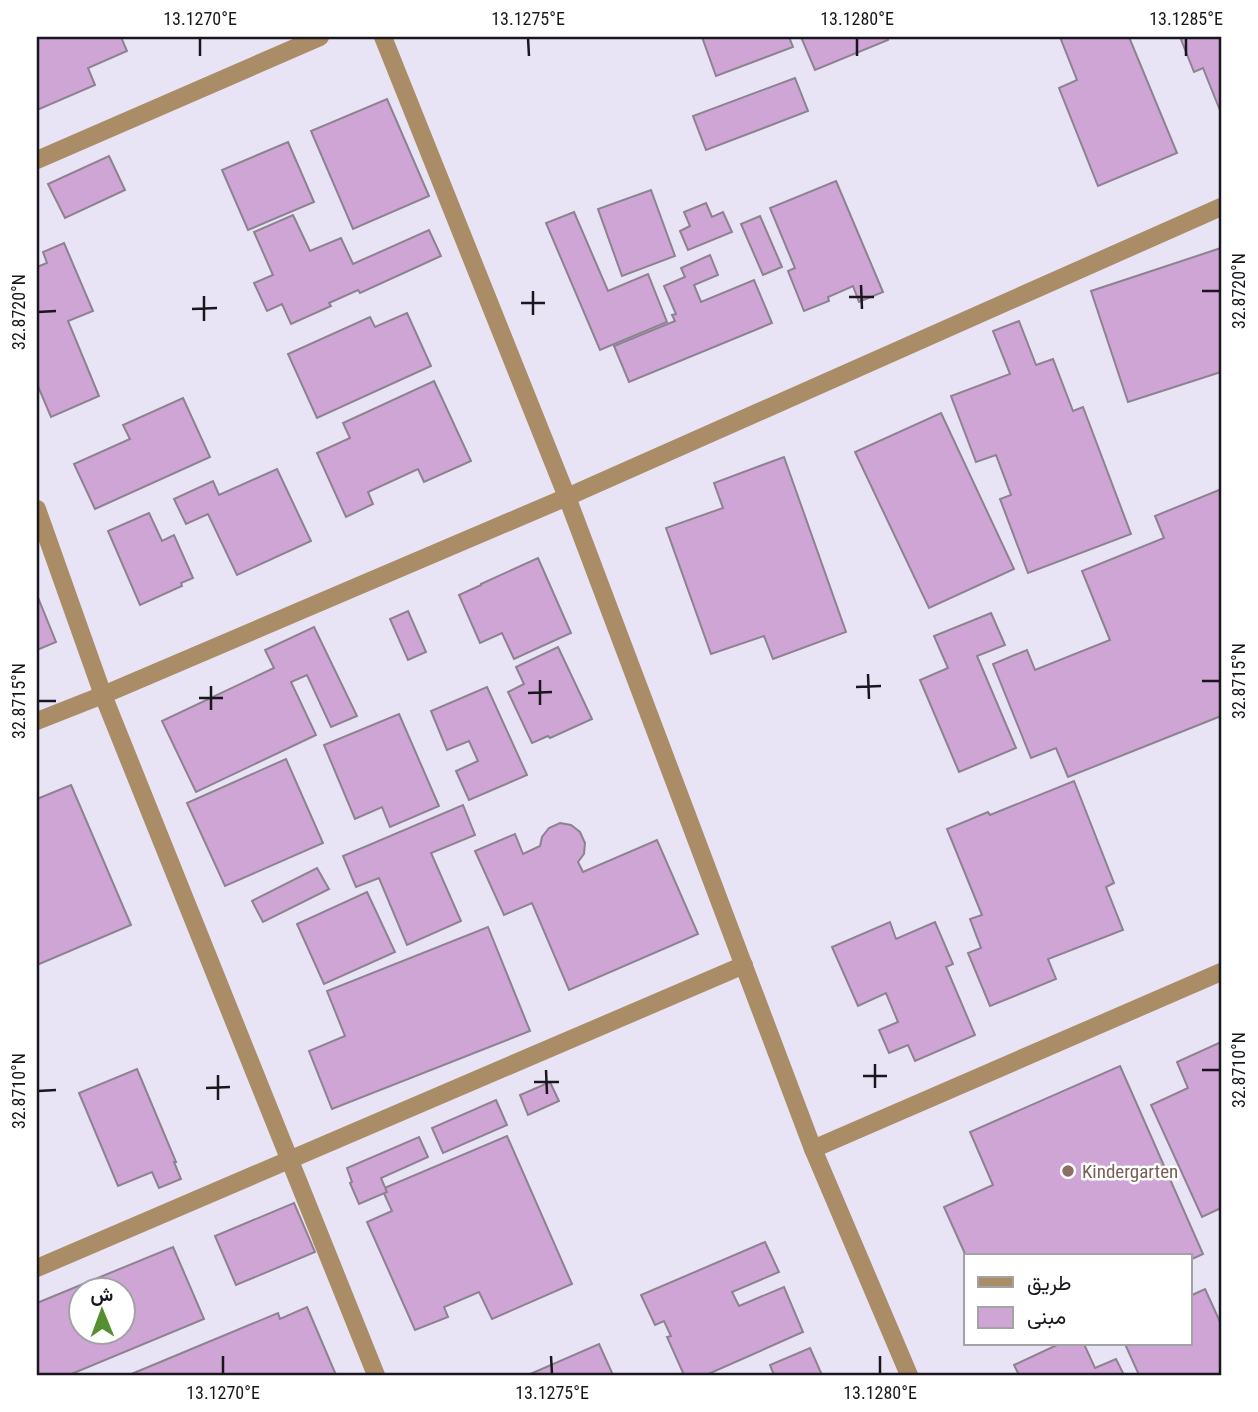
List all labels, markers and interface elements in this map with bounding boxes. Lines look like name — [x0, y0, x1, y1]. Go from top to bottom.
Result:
text: 13.1270°E — [163, 8, 237, 29]
text: 13.1275°E — [491, 8, 565, 29]
text: 13.1280°E — [820, 8, 894, 29]
text: 13.1285°E — [1149, 8, 1223, 29]
text: 32.8720°N — [1228, 253, 1249, 329]
text: 32.8720°N — [8, 274, 29, 350]
text: 32.8715°N — [1228, 643, 1249, 719]
text: 32.8715°N — [8, 663, 29, 739]
text: 32.8710°N — [1228, 1032, 1249, 1108]
text: 32.8710°N — [8, 1053, 29, 1129]
place label: Kindergarten — [1082, 1160, 1178, 1183]
marker: Kindergarten — [1060, 1163, 1076, 1179]
legend — [964, 1254, 1192, 1346]
text: طريق — [1027, 1271, 1072, 1296]
north arrow — [66, 1276, 136, 1346]
text: ش — [90, 1283, 113, 1306]
text: مبنى — [1027, 1305, 1066, 1329]
text: 13.1270°E — [186, 1382, 260, 1403]
text: 13.1275°E — [515, 1382, 589, 1403]
text: 13.1280°E — [843, 1382, 917, 1403]

